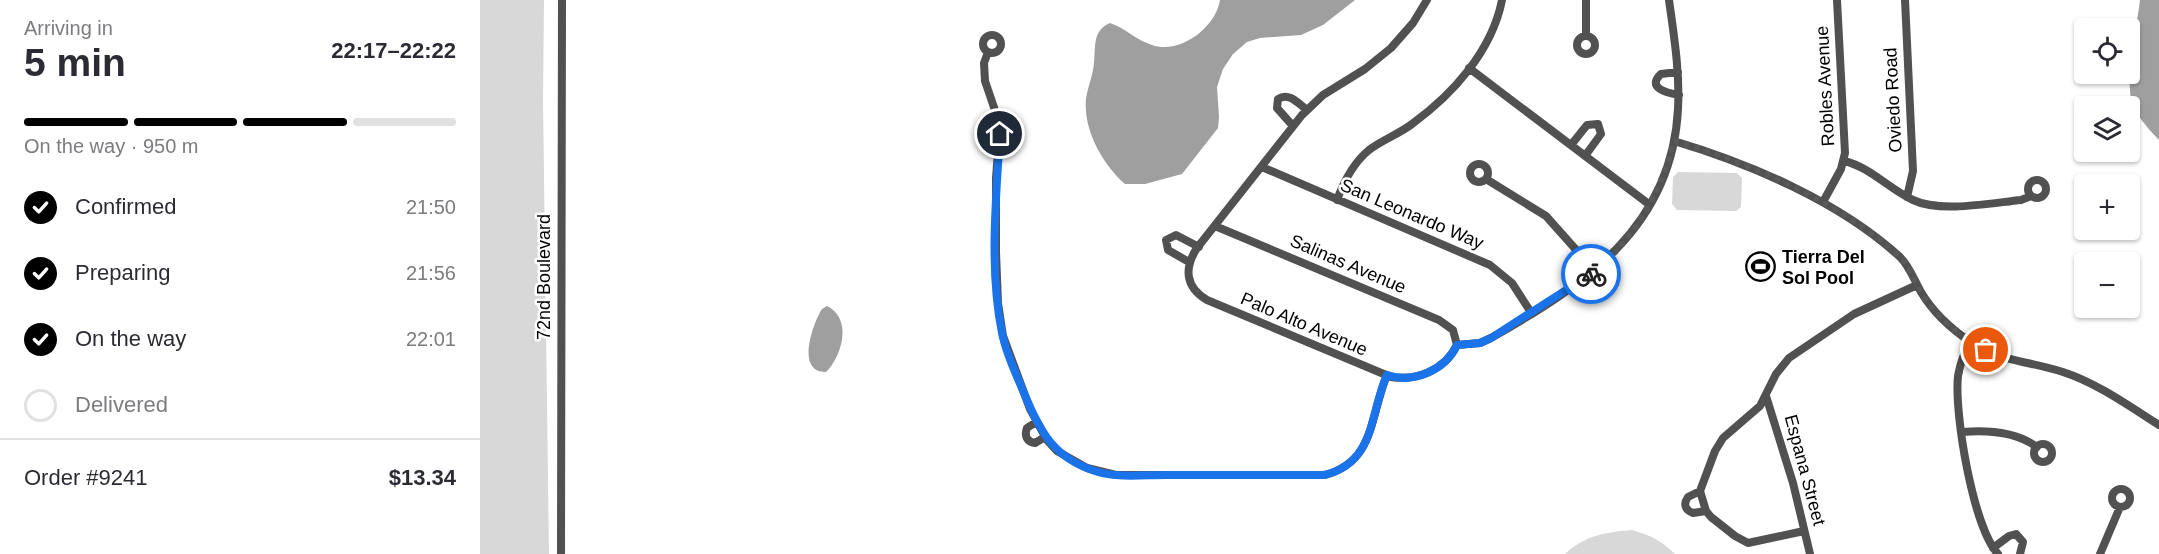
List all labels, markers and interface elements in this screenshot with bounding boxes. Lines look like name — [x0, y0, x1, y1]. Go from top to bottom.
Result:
text: Arriving in — [24, 17, 113, 39]
map controls — [2074, 18, 2140, 318]
button: locate — [2074, 18, 2140, 84]
street label: Robles Avenue — [1812, 25, 1838, 147]
text: 22:17–22:22 — [331, 38, 456, 63]
text: 5 min — [24, 41, 126, 84]
street label: Oviedo Road — [1880, 47, 1906, 153]
button: layers — [2074, 96, 2140, 162]
pin — [974, 108, 1025, 159]
icon: home — [983, 117, 1016, 150]
text: On the way · 950 m — [24, 135, 199, 157]
button: + — [2074, 174, 2140, 240]
street label: San Leonardo Way — [1337, 175, 1487, 253]
icon: check — [24, 191, 57, 224]
text: Confirmed — [75, 194, 176, 219]
text: 21:50 — [406, 196, 456, 218]
street label: 72nd Boulevard — [534, 214, 554, 340]
street label: Salinas Avenue — [1287, 231, 1409, 297]
courier — [1561, 244, 1621, 304]
place label: Tierra Del Sol Pool — [1782, 247, 1865, 288]
sports icon: Tierra Del Sol Pool — [1745, 251, 1777, 283]
button: − — [2074, 252, 2140, 318]
icon: check — [24, 257, 57, 290]
icon: bike — [1575, 258, 1608, 291]
text: Preparing — [75, 260, 170, 285]
text: 21:56 — [406, 262, 456, 284]
street label: Palo Alto Avenue — [1238, 288, 1370, 360]
icon: check — [24, 323, 57, 356]
pin — [1960, 324, 2011, 375]
text: On the way — [75, 326, 186, 351]
text: 22:01 — [406, 328, 456, 350]
icon: bag — [1969, 333, 2002, 366]
text: Delivered — [75, 392, 168, 417]
street label: Espana Street — [1781, 412, 1829, 528]
text: Order #9241 — [24, 465, 148, 490]
text: $13.34 — [389, 465, 456, 490]

